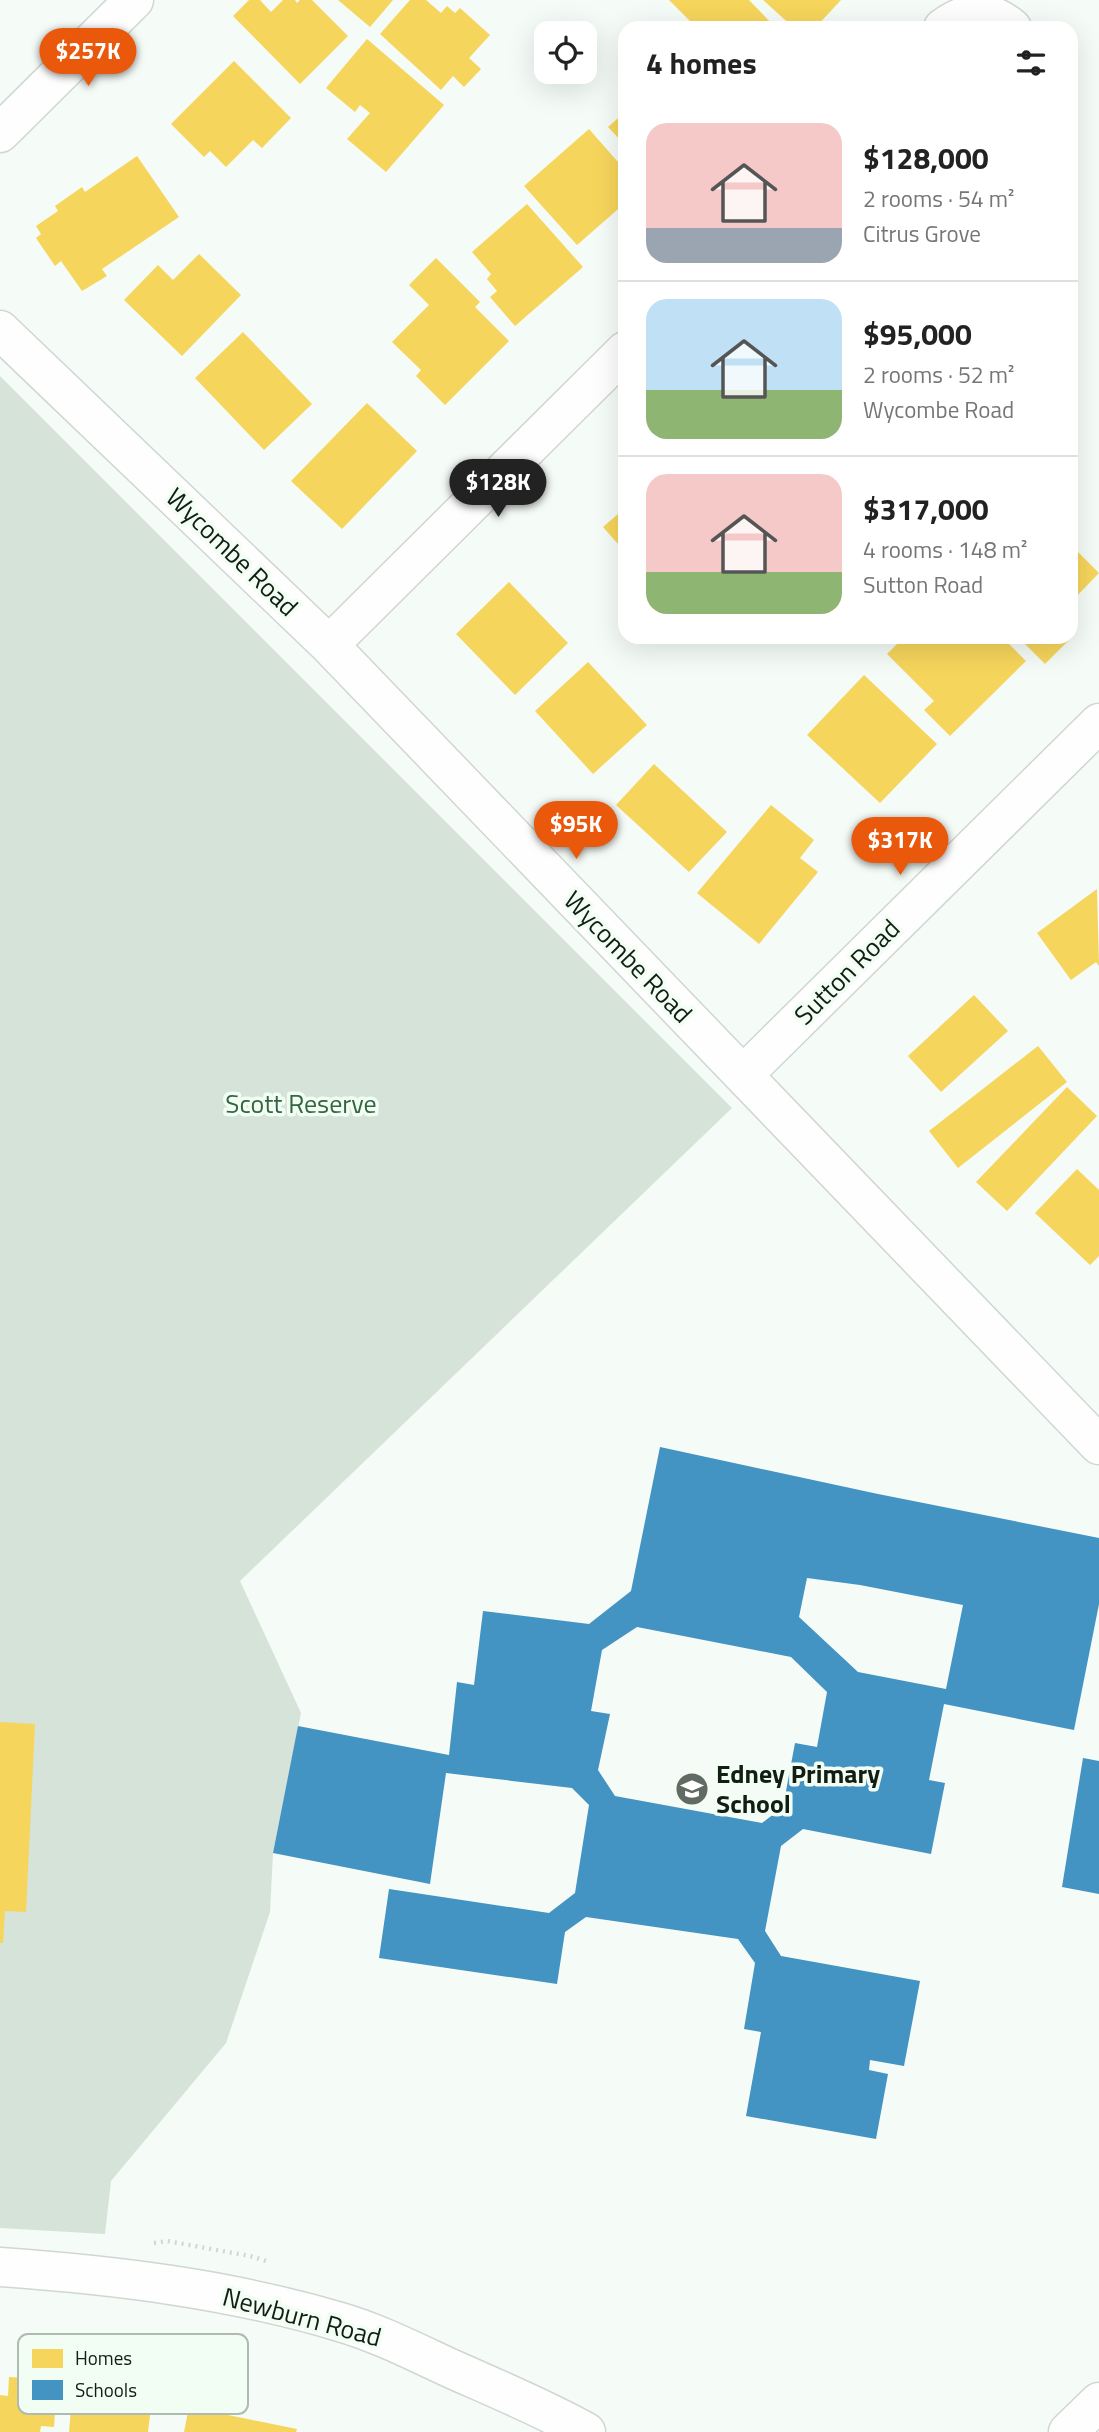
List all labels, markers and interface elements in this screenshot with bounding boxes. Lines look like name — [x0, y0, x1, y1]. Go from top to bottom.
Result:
map controls — [534, 21, 597, 84]
button: locate — [534, 21, 597, 84]
pin: $257K — [39, 28, 137, 88]
text: $257K — [55, 33, 121, 68]
text: 4 homes — [646, 40, 757, 86]
icon: filters — [1012, 44, 1050, 82]
text: $128,000 — [863, 135, 989, 181]
icon: home — [702, 151, 786, 235]
text: 2 rooms · 54 m² — [863, 181, 1014, 216]
text: Citrus Grove — [863, 216, 981, 251]
text: $95,000 — [863, 311, 972, 357]
icon: home — [702, 327, 786, 411]
text: 2 rooms · 52 m² — [863, 357, 1014, 392]
text: Wycombe Road — [863, 392, 1014, 427]
pin: $128K — [449, 460, 547, 519]
text: $128K — [465, 464, 531, 499]
street label: Wycombe Road — [157, 478, 307, 625]
text: $317,000 — [863, 486, 989, 532]
icon: home — [702, 502, 786, 586]
text: 4 rooms · 148 m² — [863, 532, 1027, 567]
text: Sutton Road — [863, 567, 983, 602]
pin: $95K — [535, 802, 617, 861]
text: $95K — [550, 806, 602, 841]
pin: $317K — [851, 818, 949, 877]
text: $317K — [867, 822, 933, 857]
street label: Wycombe Road — [555, 882, 702, 1032]
street label: Sutton Road — [785, 910, 908, 1033]
park label: Scott Reserve — [225, 1084, 377, 1123]
place label: Edney Primary School — [716, 1754, 880, 1823]
school or university icon: Edney Primary School — [673, 1770, 711, 1808]
street label: Newburn Road — [218, 2277, 386, 2356]
legend — [18, 2334, 248, 2414]
text: Homes — [75, 2343, 132, 2372]
text: Schools — [75, 2375, 137, 2404]

